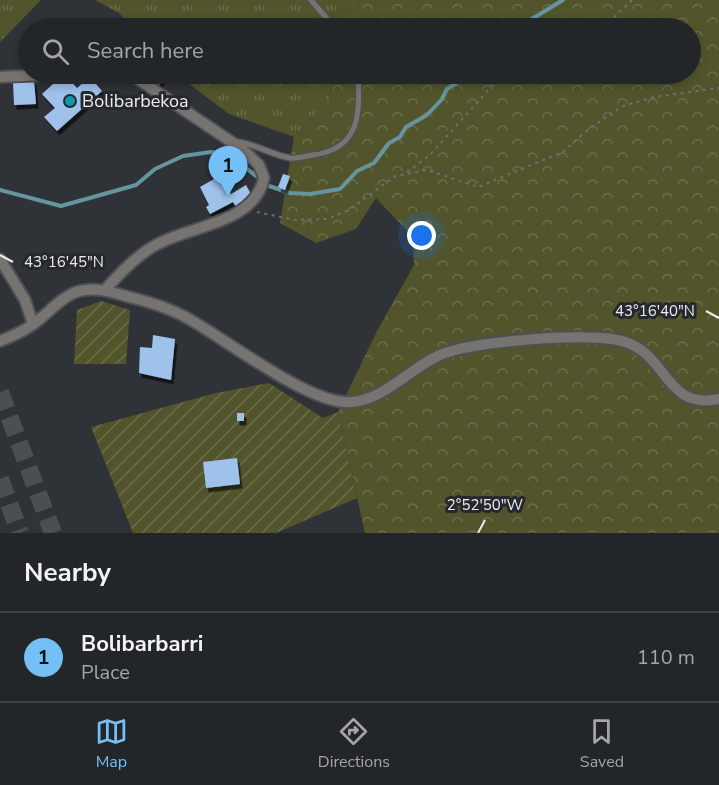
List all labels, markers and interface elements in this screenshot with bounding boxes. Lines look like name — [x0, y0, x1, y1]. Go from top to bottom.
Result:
search box — [18, 18, 701, 84]
icon: search — [39, 35, 72, 68]
text: Search here — [87, 36, 204, 66]
place label: Bolibarbekoa — [82, 89, 189, 113]
marker: Bolibarbekoa — [63, 94, 77, 108]
pin: 1 — [208, 146, 248, 196]
your location — [407, 221, 436, 250]
text: 43°16'45"N — [24, 252, 104, 272]
text: 43°16'40"N — [615, 301, 695, 321]
text: 2°52'50"W — [447, 495, 524, 515]
text: Nearby — [24, 555, 111, 590]
text: Bolibarbarri — [81, 629, 203, 659]
text: 1 — [38, 644, 50, 671]
text: 110 m — [637, 644, 695, 671]
text: Place — [81, 659, 130, 686]
tab: Map — [95, 715, 128, 773]
tab: Directions — [318, 715, 390, 773]
tab: Saved — [580, 715, 624, 773]

